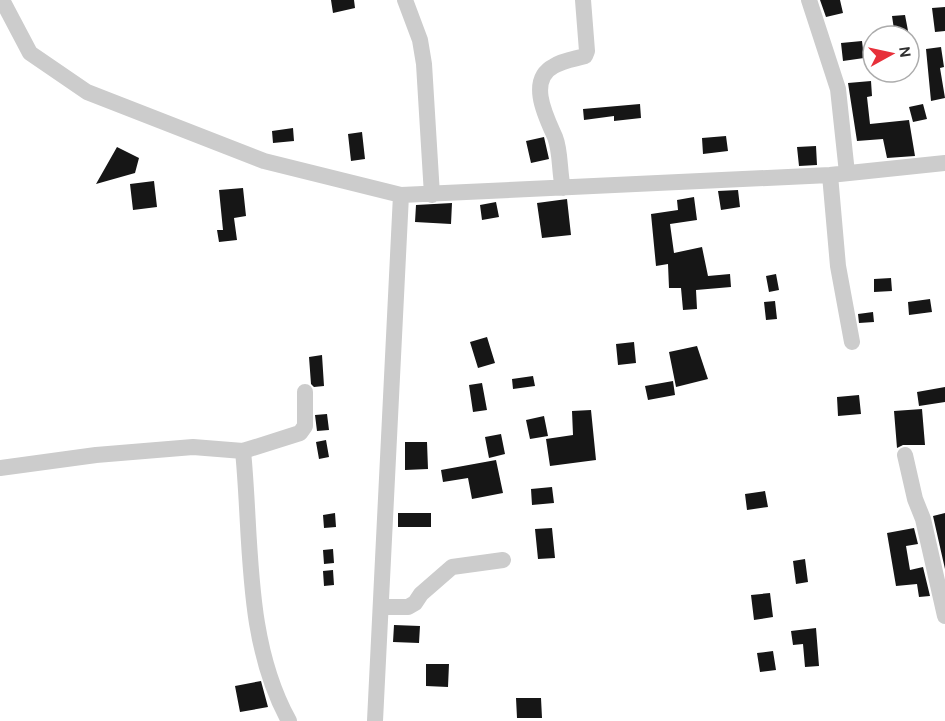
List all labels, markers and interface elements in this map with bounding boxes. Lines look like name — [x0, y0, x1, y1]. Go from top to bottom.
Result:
north arrow — [861, 24, 921, 84]
text: N — [895, 45, 916, 59]

